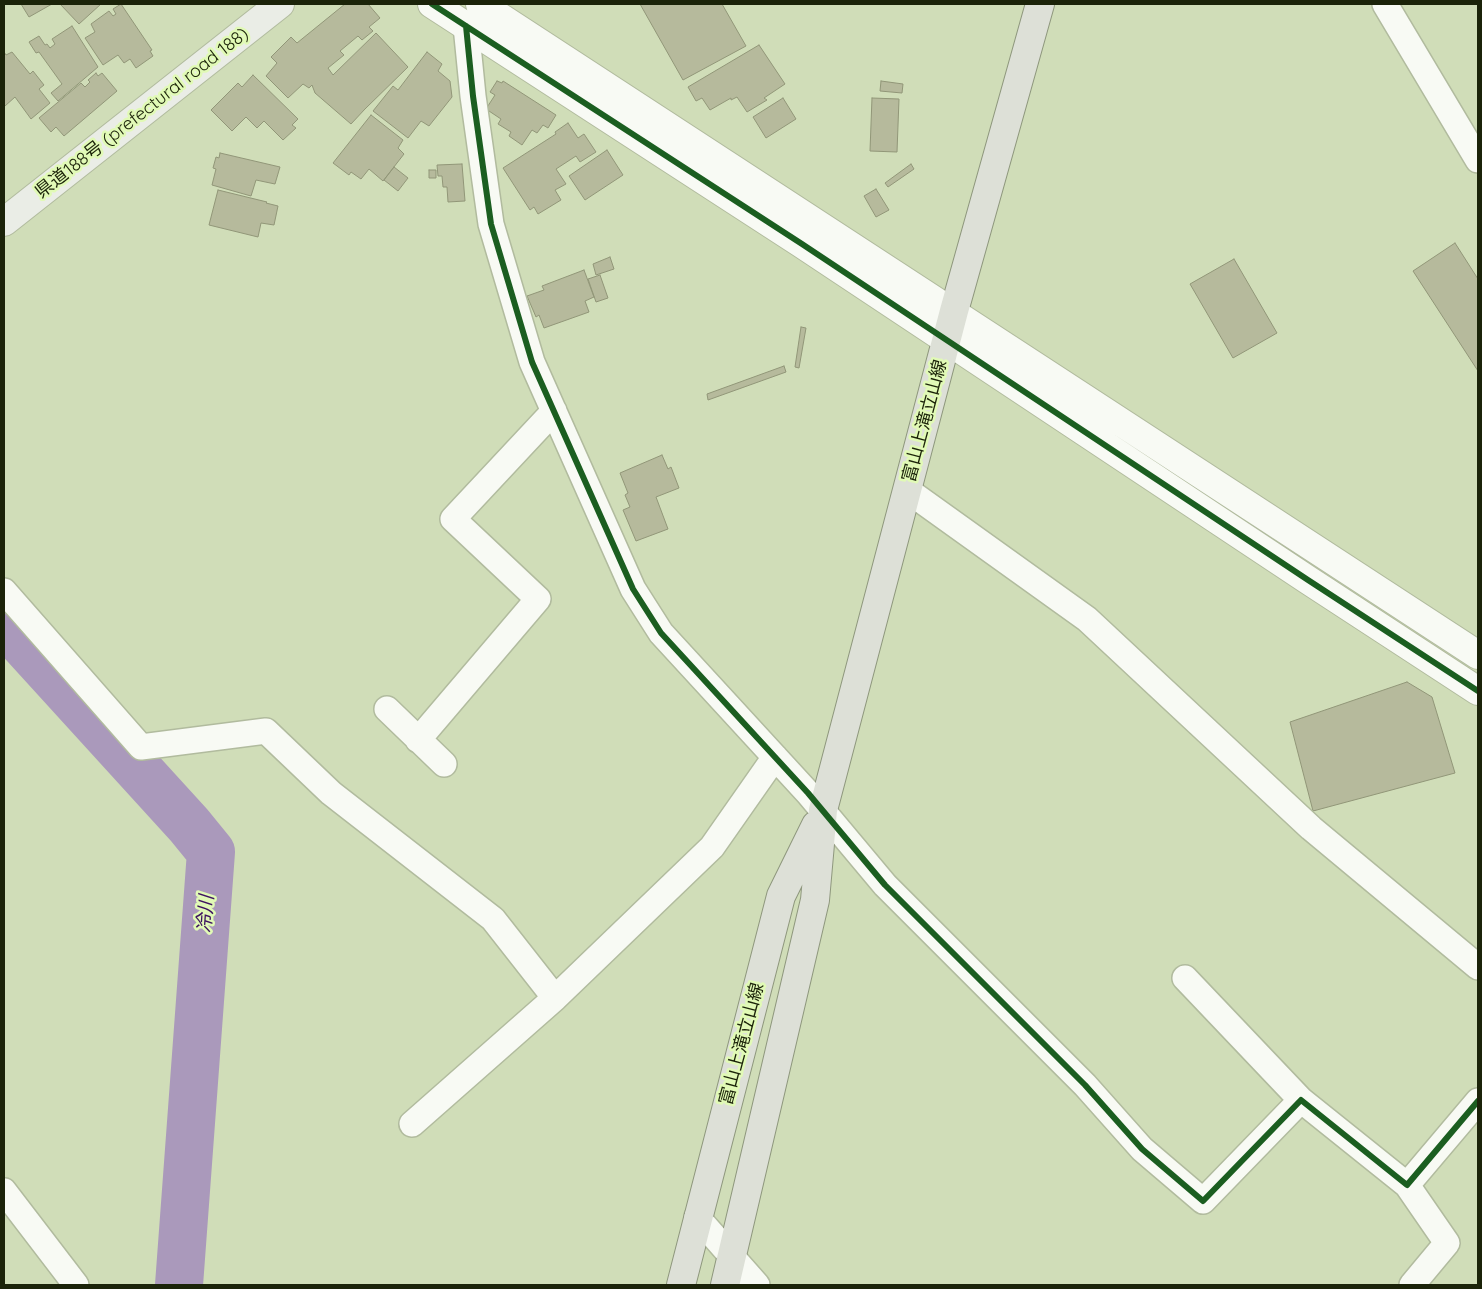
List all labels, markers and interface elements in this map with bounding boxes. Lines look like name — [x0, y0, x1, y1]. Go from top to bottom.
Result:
street label: 県道188号 (prefectural road 188) — [31, 23, 253, 203]
street label: 富山上滝立山線 — [898, 357, 952, 485]
water label: 冷川 — [193, 894, 219, 934]
street label: 富山上滝立山線 — [715, 980, 769, 1108]

